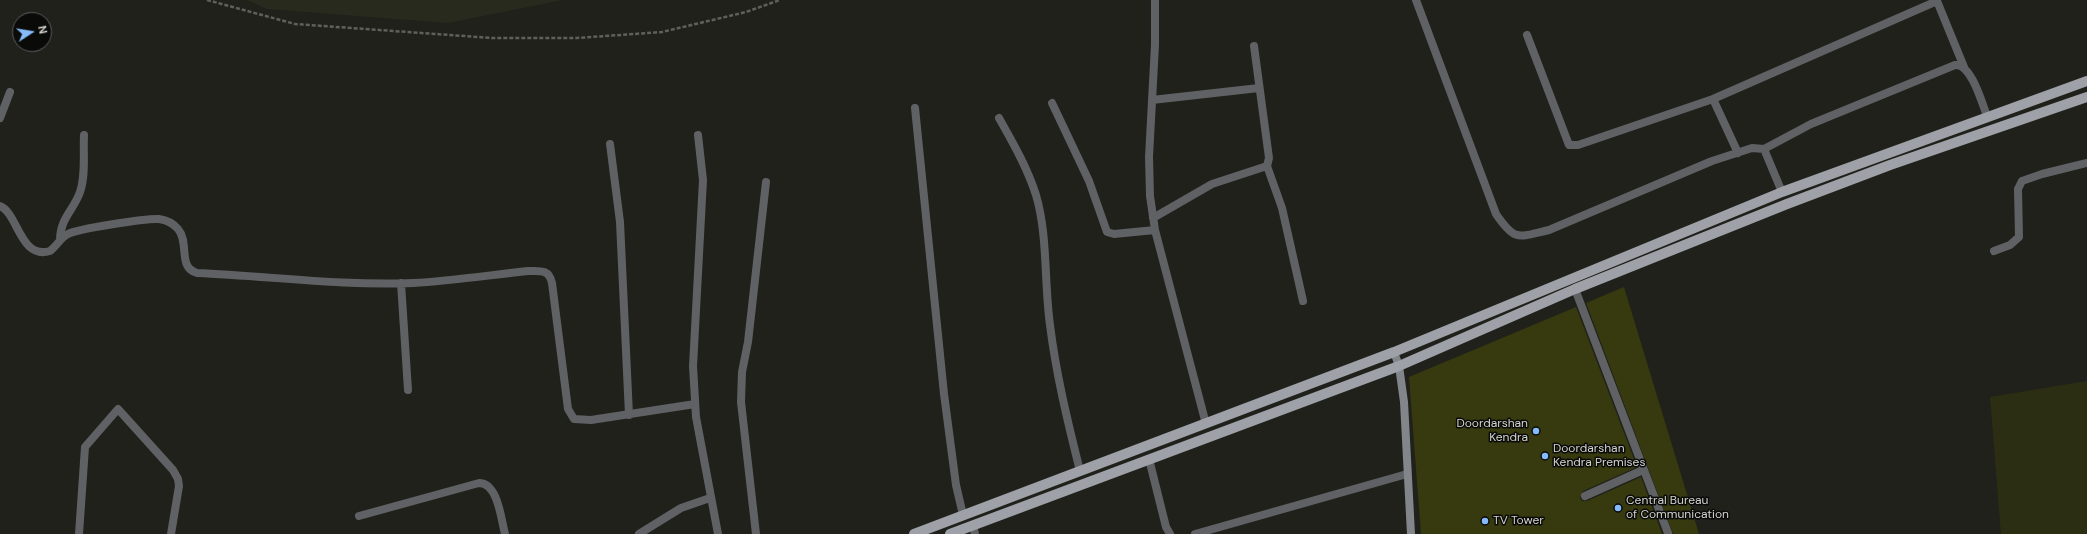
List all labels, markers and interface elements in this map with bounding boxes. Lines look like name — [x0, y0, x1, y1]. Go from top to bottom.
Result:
north arrow — [12, 12, 52, 52]
text: N — [35, 24, 50, 35]
place label: Doordarshan Kendra — [1456, 417, 1528, 445]
marker: Doordarshan Kendra — [1531, 426, 1541, 436]
place label: Doordarshan Kendra Premises — [1553, 442, 1645, 470]
marker: Doordarshan Kendra Premises — [1540, 451, 1550, 461]
place label: Central Bureau of Communication — [1626, 494, 1729, 522]
marker: Central Bureau of Communication — [1613, 503, 1623, 513]
place label: TV Tower — [1493, 514, 1544, 528]
marker: TV Tower — [1480, 516, 1490, 526]

